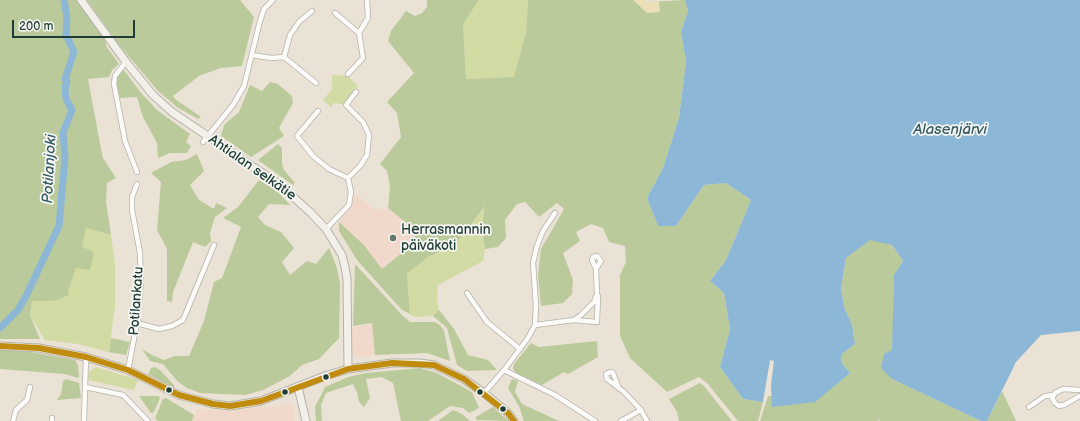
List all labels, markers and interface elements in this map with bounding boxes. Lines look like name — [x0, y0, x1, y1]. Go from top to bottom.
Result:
scale bar — [14, 12, 137, 38]
text: 200 m — [19, 19, 53, 34]
water label: Alasenjärvi — [913, 121, 987, 139]
street label: Ahtialan selkätie — [205, 132, 299, 204]
water label: Potilanjoki — [39, 134, 61, 204]
place label: Herrasmannin päiväkoti — [401, 222, 491, 254]
marker: Herrasmannin päiväkoti — [388, 233, 398, 243]
street label: Potilankatu — [126, 266, 148, 336]
unlabelled marker — [321, 372, 331, 382]
unlabelled marker — [164, 385, 174, 395]
unlabelled marker — [280, 387, 290, 397]
unlabelled marker — [475, 387, 485, 397]
unlabelled marker — [498, 404, 508, 414]

